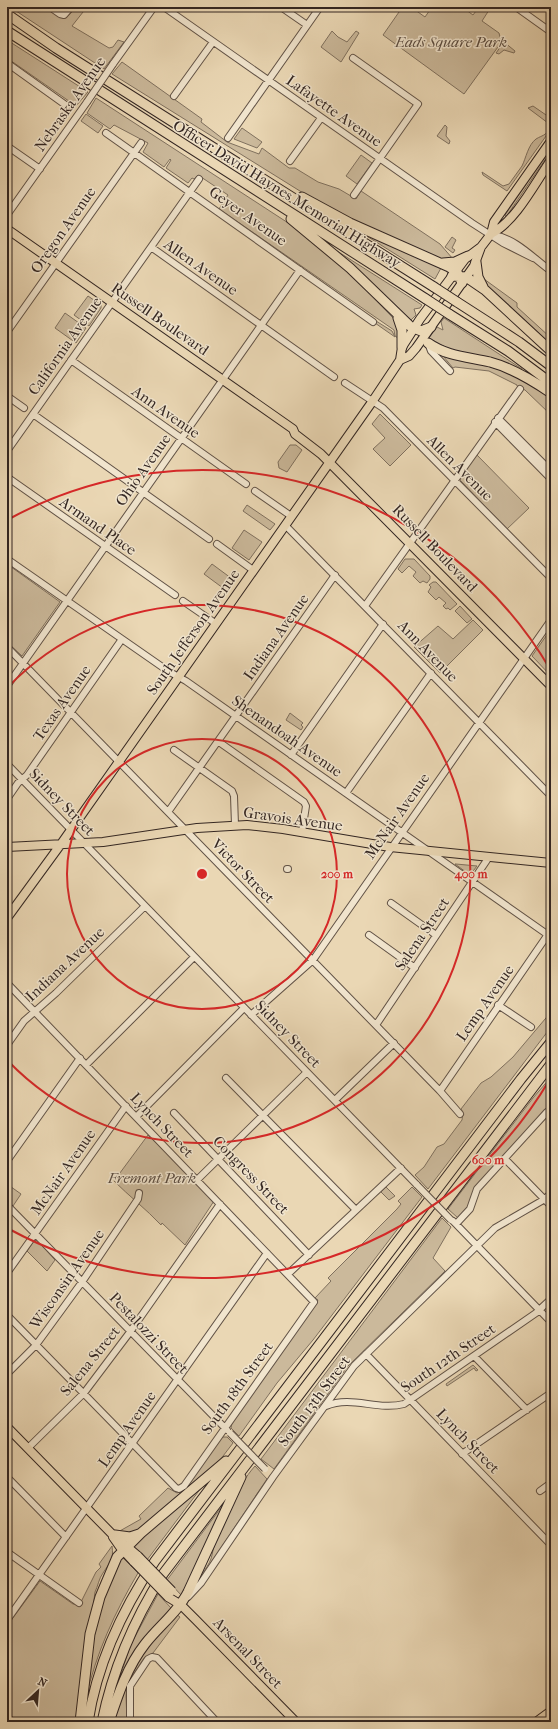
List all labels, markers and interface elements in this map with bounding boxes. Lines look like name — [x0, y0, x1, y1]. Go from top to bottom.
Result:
park label: Eads Square Park — [394, 33, 507, 51]
street label: Nebraska Avenue — [31, 53, 110, 155]
street label: Lafayette Avenue — [283, 71, 386, 151]
street label: Officer David Haynes Memorial Highway — [170, 116, 405, 272]
street label: Oregon Avenue — [27, 183, 100, 277]
street label: Geyer Avenue — [206, 183, 291, 250]
street label: Allen Avenue — [160, 234, 242, 299]
street label: Russell Boulevard — [108, 279, 213, 360]
street label: California Avenue — [24, 293, 106, 399]
street label: Ann Avenue — [128, 381, 204, 442]
street label: Ohio Avenue — [112, 430, 175, 510]
street label: Allen Avenue — [423, 431, 497, 505]
street label: Armand Place — [55, 492, 140, 559]
street label: Russell Boulevard — [389, 500, 482, 596]
street label: South Jefferson Avenue — [143, 565, 244, 698]
street label: Indiana Avenue — [240, 590, 313, 684]
street label: Ann Avenue — [393, 616, 462, 686]
street label: Texas Avenue — [29, 661, 95, 744]
street label: Shenandoah Avenue — [228, 691, 346, 781]
street label: Sidney Street — [25, 765, 99, 840]
street label: McNair Avenue — [361, 769, 434, 862]
street label: Gravois Avenue — [242, 803, 344, 835]
street label: Victor Street — [207, 834, 279, 907]
centre of rings — [195, 867, 209, 881]
text: 200 m — [321, 867, 354, 881]
text: 400 m — [454, 867, 488, 882]
street label: Salena Street — [391, 893, 453, 974]
street label: Indiana Avenue — [22, 922, 109, 1005]
street label: Lemp Avenue — [452, 961, 518, 1045]
street label: Sidney Street — [251, 997, 325, 1072]
street label: Lynch Street — [127, 1089, 198, 1162]
street label: McNair Avenue — [27, 1125, 100, 1218]
street label: Congress Street — [209, 1132, 293, 1218]
text: 600 m — [472, 1153, 505, 1167]
park label: Fremont Park — [107, 1169, 196, 1187]
street label: Wisconsin Avenue — [25, 1225, 108, 1333]
street label: Pestalozzi Street — [106, 1289, 193, 1378]
street label: South 12th Street — [397, 1319, 499, 1396]
street label: Salena Street — [56, 1322, 124, 1400]
street label: South 18th Street — [197, 1338, 277, 1438]
street label: South 13th Street — [274, 1352, 354, 1450]
street label: Lemp Avenue — [94, 1387, 160, 1471]
street label: Lynch Street — [433, 1405, 504, 1478]
street label: Arsenal Street — [209, 1613, 287, 1693]
north arrow — [18, 1671, 58, 1711]
text: N — [36, 1675, 49, 1690]

